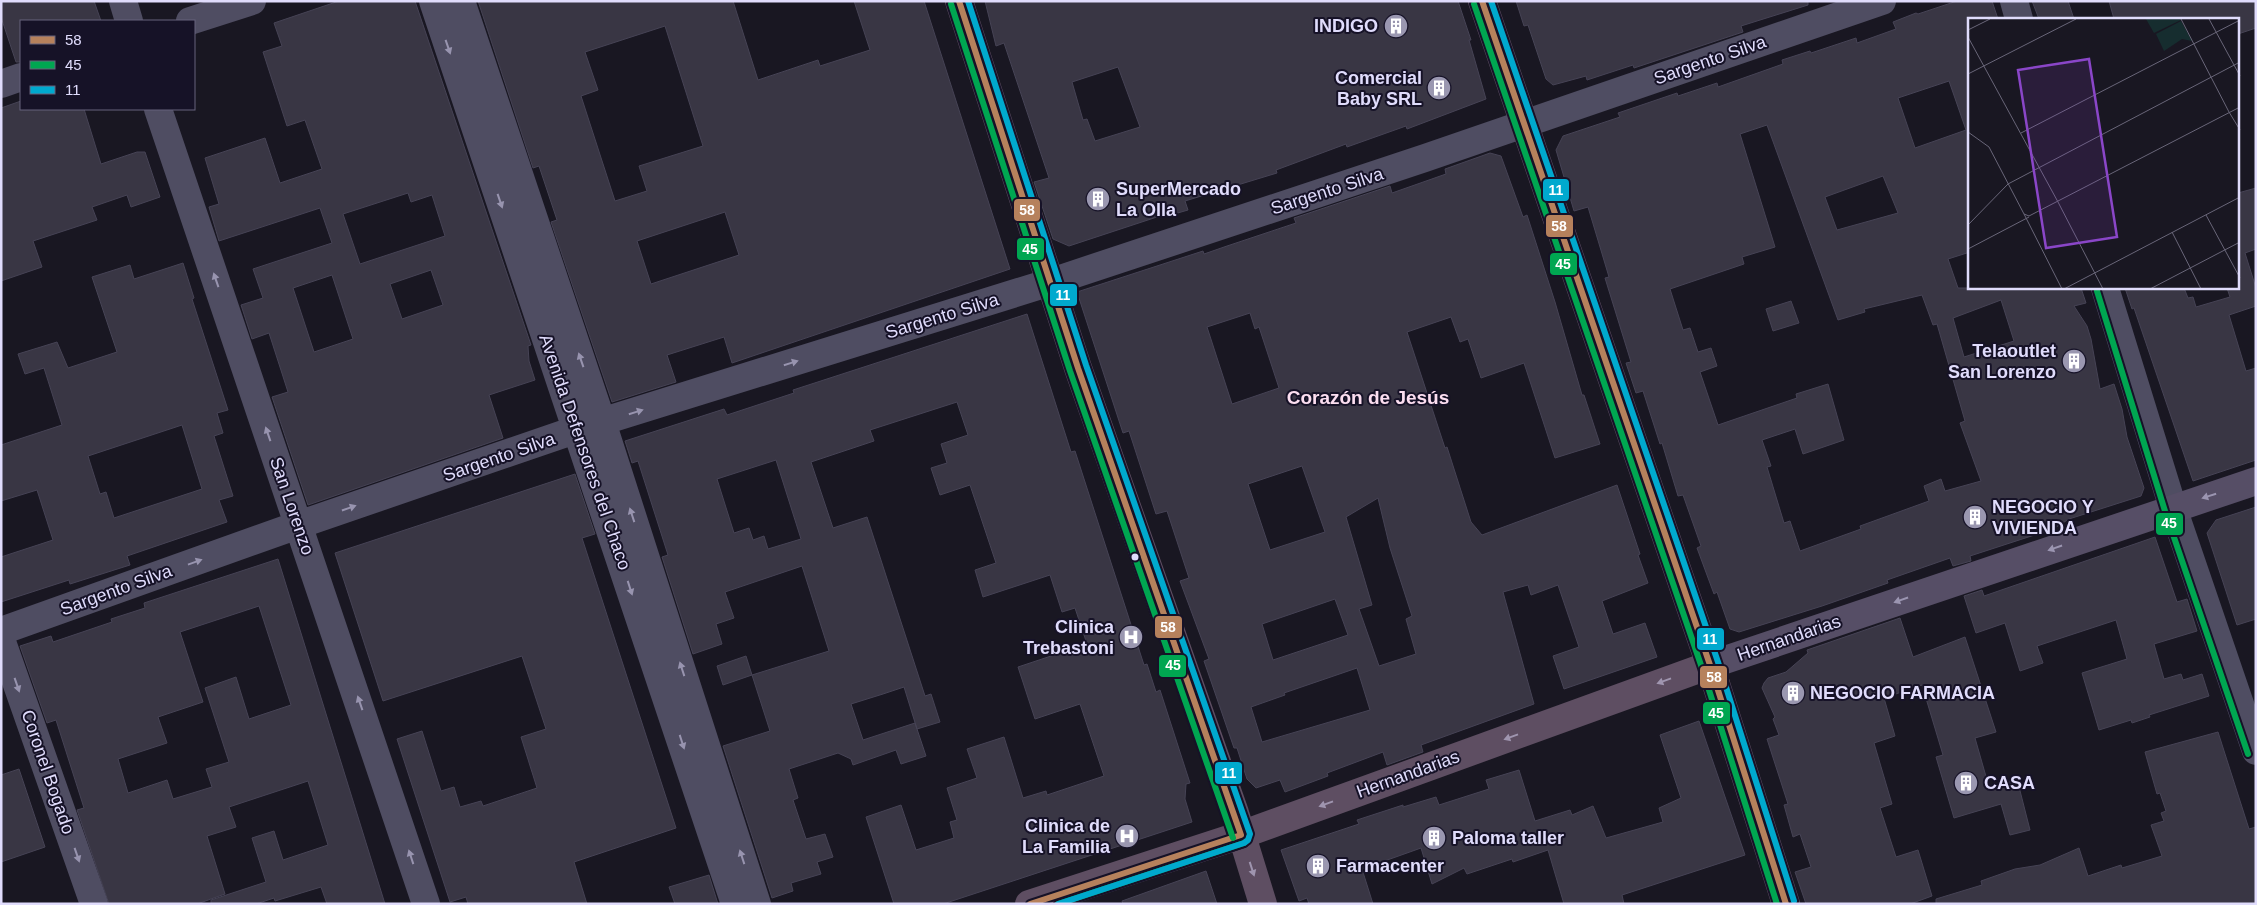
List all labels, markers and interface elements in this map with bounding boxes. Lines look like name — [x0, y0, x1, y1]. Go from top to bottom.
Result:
building icon: INDIGO — [1383, 13, 1409, 39]
place label: INDIGO — [1314, 16, 1378, 36]
inset map — [1968, 18, 2240, 289]
legend — [20, 20, 195, 110]
text: 58 — [65, 31, 82, 48]
street label: Sargento Silva — [1651, 31, 1770, 89]
one-way arrow — [445, 40, 452, 55]
text: 45 — [65, 56, 82, 73]
place label: Comercial Baby SRL — [1335, 68, 1422, 109]
building icon: Comercial Baby SRL — [1426, 75, 1452, 101]
text: 11 — [65, 81, 81, 98]
street label: Sargento Silva — [1268, 163, 1387, 219]
line badge: 11 — [1542, 178, 1570, 202]
place label: SuperMercado La Olla — [1116, 179, 1241, 220]
text: 11 — [1549, 182, 1564, 198]
building icon: SuperMercado La Olla — [1085, 186, 1111, 212]
one-way arrow — [497, 194, 504, 209]
line badge: 58 — [1013, 198, 1041, 222]
text: 58 — [1019, 202, 1035, 218]
line badge: 58 — [1545, 214, 1574, 238]
text: 58 — [1551, 218, 1567, 234]
line badge: 45 — [1016, 237, 1045, 261]
text: 45 — [1022, 241, 1038, 257]
line badge: 45 — [1549, 252, 1578, 276]
text: 45 — [1555, 256, 1571, 272]
one-way arrow — [212, 272, 219, 287]
line badge: 11 — [1049, 283, 1078, 307]
text: 11 — [1056, 287, 1071, 303]
street label: Sargento Silva — [883, 289, 1002, 343]
street label: Avenida Defensores del Chaco — [535, 332, 635, 572]
place label: Telaoutlet San Lorenzo — [1948, 341, 2056, 382]
building icon: Telaoutlet San Lorenzo — [2061, 348, 2087, 374]
one-way arrow — [577, 353, 584, 368]
one-way arrow — [783, 359, 798, 367]
district label: Corazón de Jesús — [1287, 387, 1449, 408]
one-way arrow — [628, 407, 643, 415]
one-way arrow — [263, 426, 271, 441]
street label: Sargento Silva — [440, 428, 559, 486]
street label: San Lorenzo — [266, 454, 318, 558]
one-way arrow — [2202, 493, 2217, 500]
place label: NEGOCIO Y VIVIENDA — [1992, 497, 2094, 538]
one-way arrow — [341, 504, 356, 511]
building icon: NEGOCIO Y VIVIENDA — [1962, 504, 1988, 530]
one-way arrow — [627, 507, 635, 522]
line badge: 45 — [2155, 512, 2184, 536]
text: 45 — [2161, 515, 2177, 531]
one-way arrow — [2048, 544, 2063, 552]
unlabelled marker — [1130, 552, 1140, 562]
one-way arrow — [188, 558, 203, 565]
street label: Sargento Silva — [58, 560, 175, 619]
one-way arrow — [627, 580, 634, 595]
one-way arrow — [1894, 597, 1909, 604]
street label: Hernandarias — [1735, 611, 1843, 665]
line badge: 58 — [1154, 615, 1183, 639]
place label: Clinica Trebastoni — [1023, 617, 1115, 658]
text: 58 — [1160, 619, 1176, 635]
hospital icon: Clinica Trebastoni — [1118, 624, 1144, 650]
line badge: 11 — [1696, 627, 1725, 651]
text: 11 — [1703, 631, 1718, 647]
line badge: 45 — [1158, 654, 1187, 678]
text: 45 — [1165, 657, 1181, 673]
one-way arrow — [677, 662, 685, 677]
line badge: 58 — [1699, 665, 1728, 689]
text: 58 — [1706, 669, 1722, 685]
one-way arrow — [1656, 677, 1671, 685]
one-way arrow — [14, 678, 22, 693]
building icon: NEGOCIO FARMACIA — [1780, 680, 1806, 706]
place label: NEGOCIO FARMACIA — [1810, 683, 1995, 703]
one-way arrow — [356, 695, 364, 710]
line badge: 45 — [1702, 701, 1731, 725]
text: 45 — [1708, 705, 1724, 721]
street label: Coronel Bogado — [17, 707, 79, 837]
one-way arrow — [678, 734, 686, 749]
one-way arrow — [1504, 734, 1519, 741]
street label: Hernandarias — [1354, 746, 1462, 802]
line badge: 11 — [1214, 761, 1243, 785]
text: 11 — [1222, 765, 1237, 781]
building icon: CASA — [1953, 770, 1979, 796]
place label: CASA — [1984, 773, 2035, 793]
one-way arrow — [1318, 800, 1333, 808]
place label: Clinica de La Familia — [1022, 816, 1111, 857]
hospital icon: Clinica de La Familia — [1114, 823, 1140, 849]
building icon: Paloma taller — [1421, 825, 1447, 851]
place label: Paloma taller — [1452, 828, 1564, 848]
one-way arrow — [73, 848, 81, 863]
one-way arrow — [407, 850, 415, 865]
one-way arrow — [738, 850, 746, 865]
building icon: Farmacenter — [1305, 853, 1331, 879]
place label: Farmacenter — [1336, 856, 1444, 876]
one-way arrow — [1248, 862, 1256, 877]

